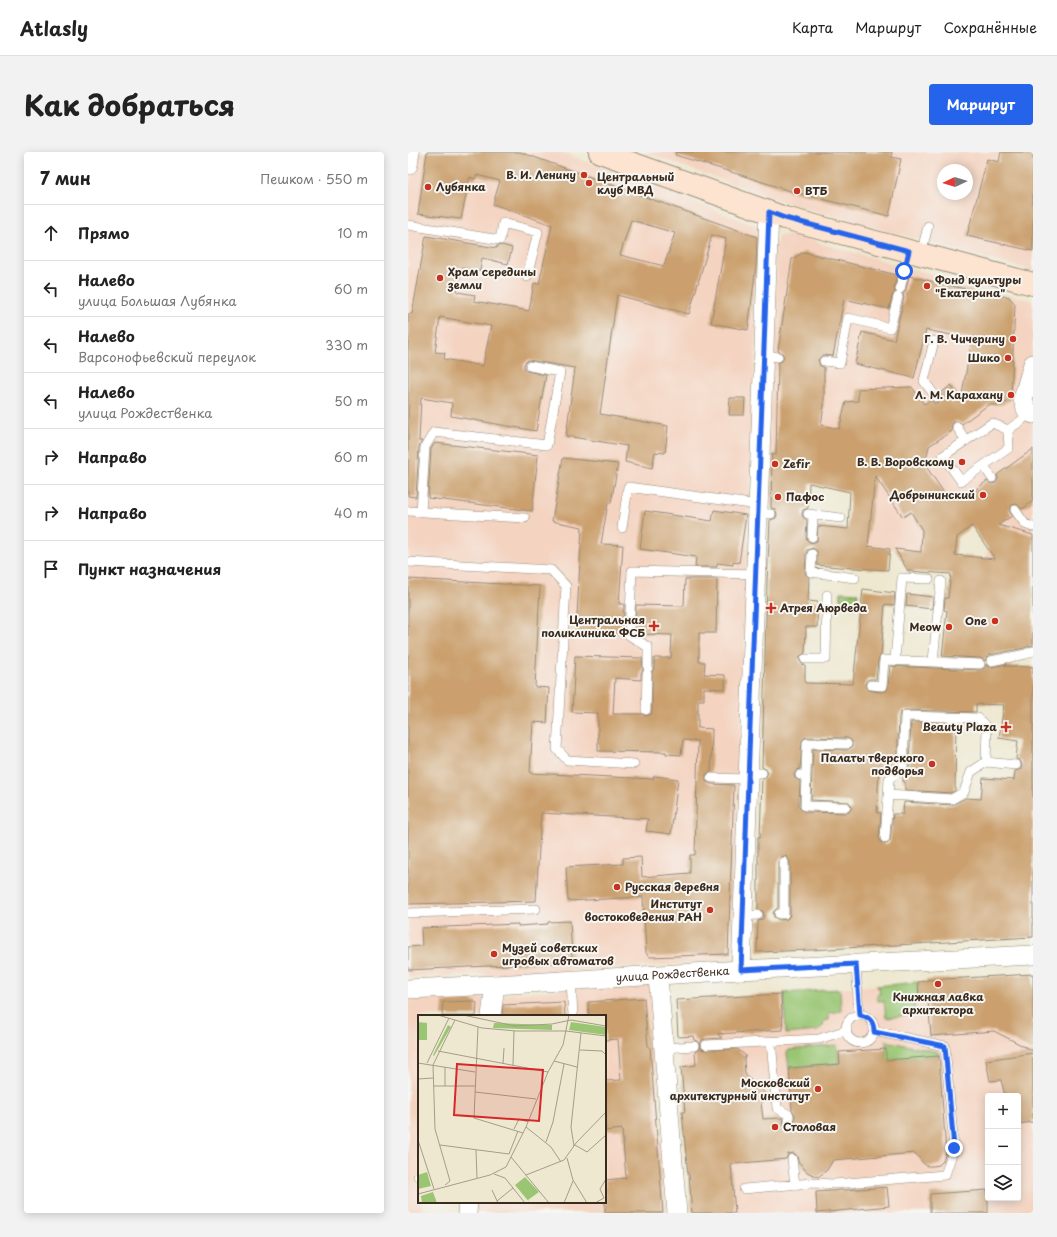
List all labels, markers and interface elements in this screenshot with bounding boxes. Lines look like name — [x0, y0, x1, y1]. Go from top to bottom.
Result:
text: Atlasly — [20, 14, 88, 42]
text: Карта — [792, 17, 833, 38]
text: Маршрут — [855, 17, 921, 38]
text: Сохранённые — [943, 17, 1037, 38]
text: Как добраться — [24, 83, 235, 126]
button: Маршрут — [929, 84, 1033, 125]
north arrow — [937, 164, 973, 200]
text: 7 мин — [40, 165, 91, 191]
place label: В. И. Ленину — [506, 166, 576, 183]
place label: Центральный клуб МВД — [597, 168, 675, 198]
text: Пешком · 550 m — [260, 169, 368, 188]
marker: В. И. Ленину — [579, 170, 589, 180]
place label: Лубянка — [436, 178, 486, 195]
marker: Центральный клуб МВД — [584, 178, 594, 188]
marker: Лубянка — [423, 182, 433, 192]
place label: ВТБ — [805, 182, 828, 199]
marker: ВТБ — [792, 186, 802, 196]
text: Прямо — [78, 221, 129, 244]
icon: ahead — [40, 222, 62, 244]
text: 10 m — [338, 223, 368, 242]
route start — [895, 262, 913, 280]
place label: Храм середины земли — [447, 263, 536, 293]
text: Налево — [78, 268, 135, 291]
place label: Фонд культуры "Екатерина" — [935, 271, 1021, 301]
marker: Храм середины земли — [435, 273, 445, 283]
icon: left — [40, 278, 62, 300]
text: 60 m — [334, 279, 368, 298]
marker: Фонд культуры "Екатерина" — [922, 281, 932, 291]
text: улица Большая Лубянка — [78, 291, 237, 310]
text: Налево — [78, 324, 135, 347]
place label: Г. В. Чичерину — [924, 330, 1005, 347]
icon: left — [40, 334, 62, 356]
marker: Г. В. Чичерину — [1008, 334, 1018, 344]
text: 330 m — [325, 335, 368, 354]
text: Варсонофьевский переулок — [78, 347, 256, 366]
place label: Шико — [968, 349, 1001, 366]
marker: Шико — [1003, 353, 1013, 363]
text: Налево — [78, 380, 135, 403]
place label: Л. М. Карахану — [915, 386, 1003, 403]
icon: left — [40, 390, 62, 412]
marker: Л. М. Карахану — [1006, 390, 1016, 400]
text: 50 m — [334, 391, 368, 410]
text: улица Рождественка — [78, 403, 212, 422]
text: Направо — [78, 445, 147, 468]
icon: right — [40, 446, 62, 468]
text: 60 m — [334, 447, 368, 466]
place label: В. В. Воровскому — [857, 453, 954, 470]
place label: Zefir — [783, 455, 810, 472]
marker: В. В. Воровскому — [957, 457, 967, 467]
marker: Zefir — [770, 459, 780, 469]
place label: Добрынинский — [889, 486, 975, 503]
place label: Пафос — [786, 488, 824, 505]
marker: Добрынинский — [978, 490, 988, 500]
marker: Пафос — [773, 492, 783, 502]
text: Направо — [78, 501, 147, 524]
icon: right — [40, 502, 62, 524]
text: 40 m — [334, 503, 368, 522]
text: Пункт назначения — [78, 557, 221, 580]
icon: arrive — [40, 558, 62, 580]
place label: Атрея Аюрведа — [779, 599, 868, 616]
marker: Атрея Аюрведа — [765, 602, 777, 614]
place label: Центральная поликлиника ФСБ — [541, 611, 645, 641]
place label: One — [965, 612, 988, 629]
marker: One — [990, 616, 1000, 626]
place label: Meow — [910, 618, 942, 635]
marker: Центральная поликлиника ФСБ — [648, 620, 660, 632]
marker: Meow — [944, 622, 954, 632]
place label: Beauty Plaza — [922, 718, 997, 735]
marker: Beauty Plaza — [1000, 721, 1012, 733]
place label: Палаты тверского подворья — [821, 749, 924, 779]
marker: Палаты тверского подворья — [927, 759, 937, 769]
place label: Русская деревня — [625, 878, 719, 895]
marker: Русская деревня — [612, 882, 622, 892]
place label: Институт востоковедения РАН — [585, 895, 702, 925]
marker: Институт востоковедения РАН — [705, 905, 715, 915]
place label: Музей советских игровых автоматов — [502, 939, 614, 969]
marker: Музей советских игровых автоматов — [489, 949, 499, 959]
street label: улица Рождественка — [615, 962, 730, 986]
marker: Книжная лавка архитектора — [933, 979, 943, 989]
place label: Книжная лавка архитектора — [892, 988, 984, 1018]
inset map — [418, 1015, 606, 1203]
place label: Московский архитектурный институт — [670, 1074, 810, 1104]
marker: Московский архитектурный институт — [813, 1084, 823, 1094]
map controls — [985, 1093, 1021, 1201]
button: + — [985, 1093, 1021, 1129]
place label: Столовая — [783, 1118, 836, 1135]
marker: Столовая — [770, 1122, 780, 1132]
button: − — [985, 1129, 1021, 1165]
route end — [945, 1139, 963, 1157]
button: layers — [985, 1165, 1021, 1201]

